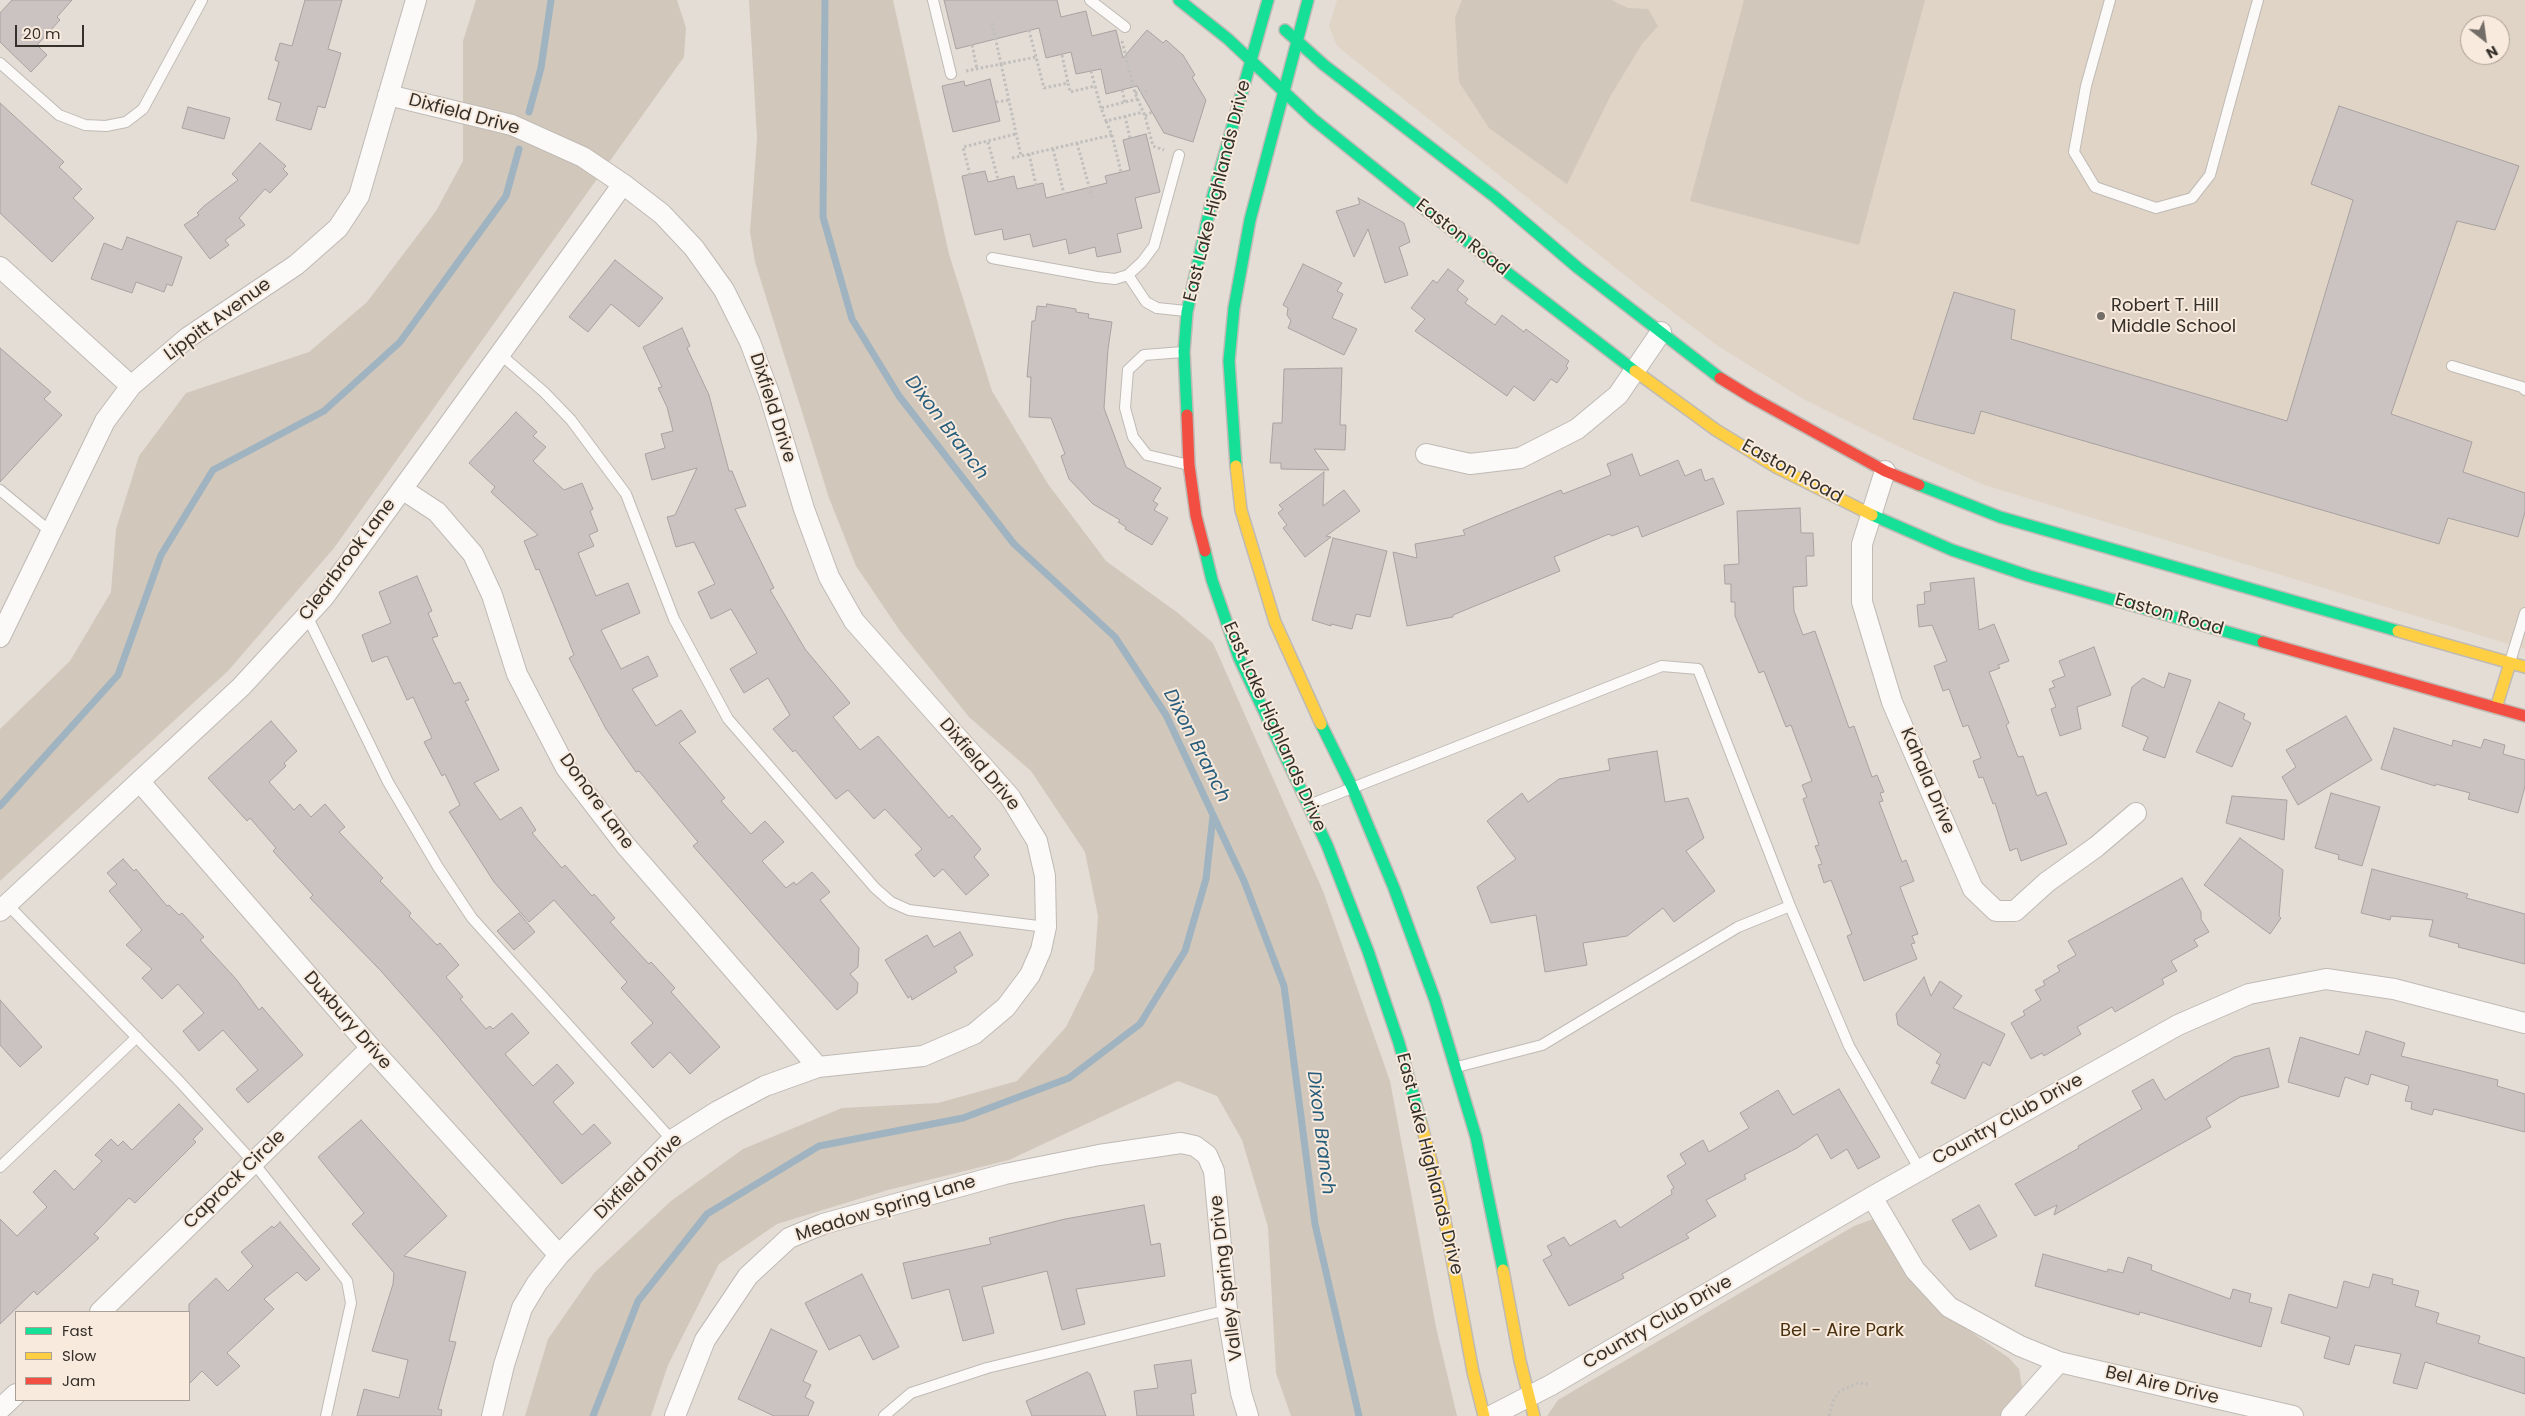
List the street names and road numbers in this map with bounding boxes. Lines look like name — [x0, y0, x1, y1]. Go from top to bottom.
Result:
street label: East Lake Highlands Drive — [1180, 78, 1256, 304]
street label: Dixfield Drive — [406, 90, 522, 140]
street label: Easton Road — [1411, 195, 1513, 281]
street label: Lippitt Avenue — [160, 274, 276, 366]
street label: Dixfield Drive — [744, 351, 800, 465]
street label: Easton Road — [1738, 435, 1846, 509]
street label: Clearbrook Lane — [295, 495, 401, 625]
street label: Easton Road — [2112, 589, 2226, 641]
street label: East Lake Highlands Drive — [1218, 619, 1330, 835]
street label: Dixfield Drive — [934, 714, 1024, 816]
street label: Kahala Drive — [1895, 725, 1959, 837]
street label: Donore Lane — [554, 750, 638, 854]
street label: Duxbury Drive — [298, 967, 396, 1075]
street label: East Lake Highlands Drive — [1391, 1051, 1467, 1277]
street label: Country Club Drive — [1929, 1070, 2087, 1170]
street label: Caprock Circle — [180, 1126, 290, 1234]
street label: Dixfield Drive — [591, 1130, 687, 1224]
street label: Meadow Spring Lane — [793, 1171, 979, 1247]
street label: Valley Spring Drive — [1206, 1194, 1248, 1362]
street label: Country Club Drive — [1580, 1271, 1736, 1375]
street label: Bel Aire Drive — [2103, 1362, 2221, 1410]

